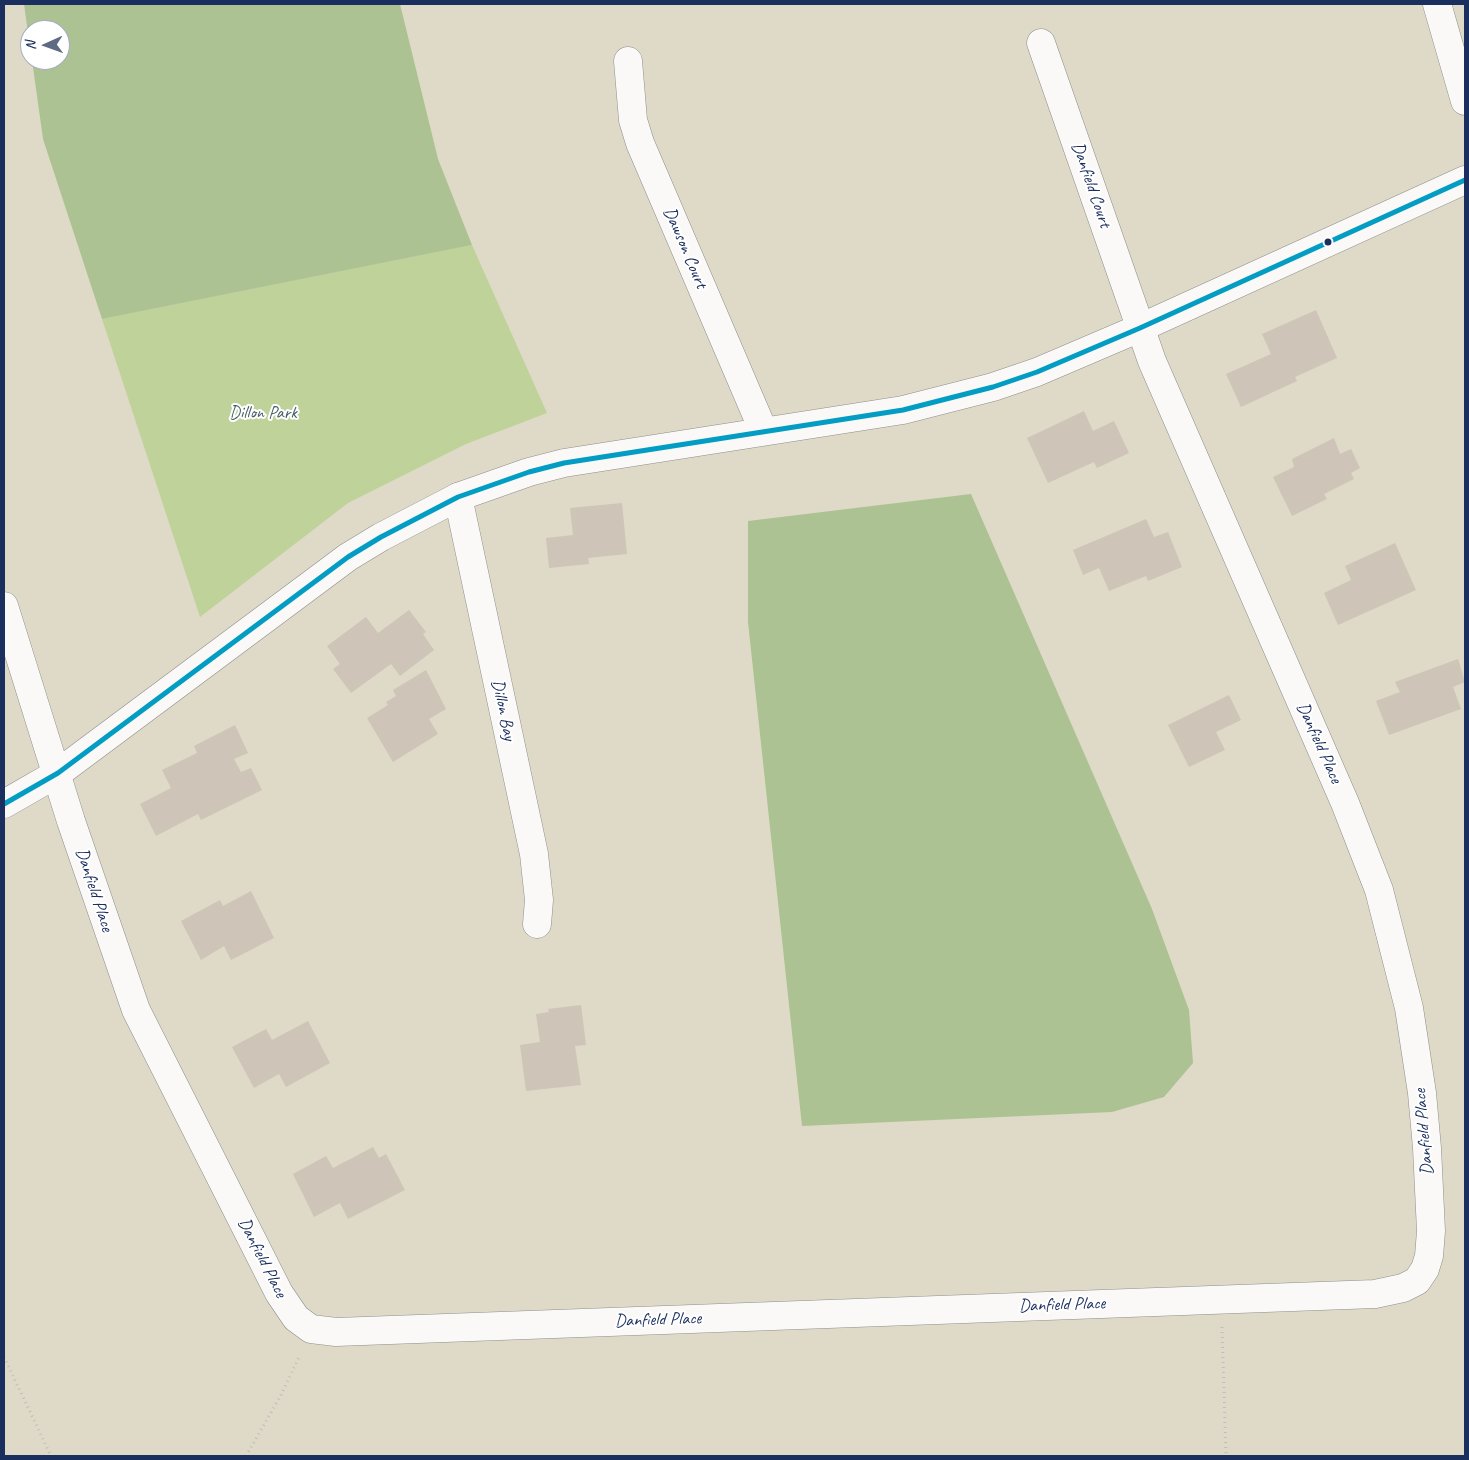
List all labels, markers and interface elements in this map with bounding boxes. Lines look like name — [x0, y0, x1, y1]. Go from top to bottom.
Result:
north arrow — [20, 20, 70, 70]
text: N — [22, 41, 39, 50]
street label: Danfield Court — [1066, 139, 1116, 231]
street label: Dawson Court — [658, 204, 712, 292]
unlabelled marker — [1323, 237, 1333, 247]
park label: Dillon Park — [229, 402, 297, 424]
street label: Dillon Bay — [486, 677, 520, 743]
street label: Danfield Place — [1292, 699, 1346, 787]
street label: Danfield Place — [70, 845, 118, 935]
street label: Danfield Place — [1409, 1088, 1439, 1176]
street label: Danfield Place — [233, 1215, 291, 1301]
street label: Danfield Place — [1018, 1293, 1106, 1317]
street label: Danfield Place — [614, 1308, 702, 1332]

